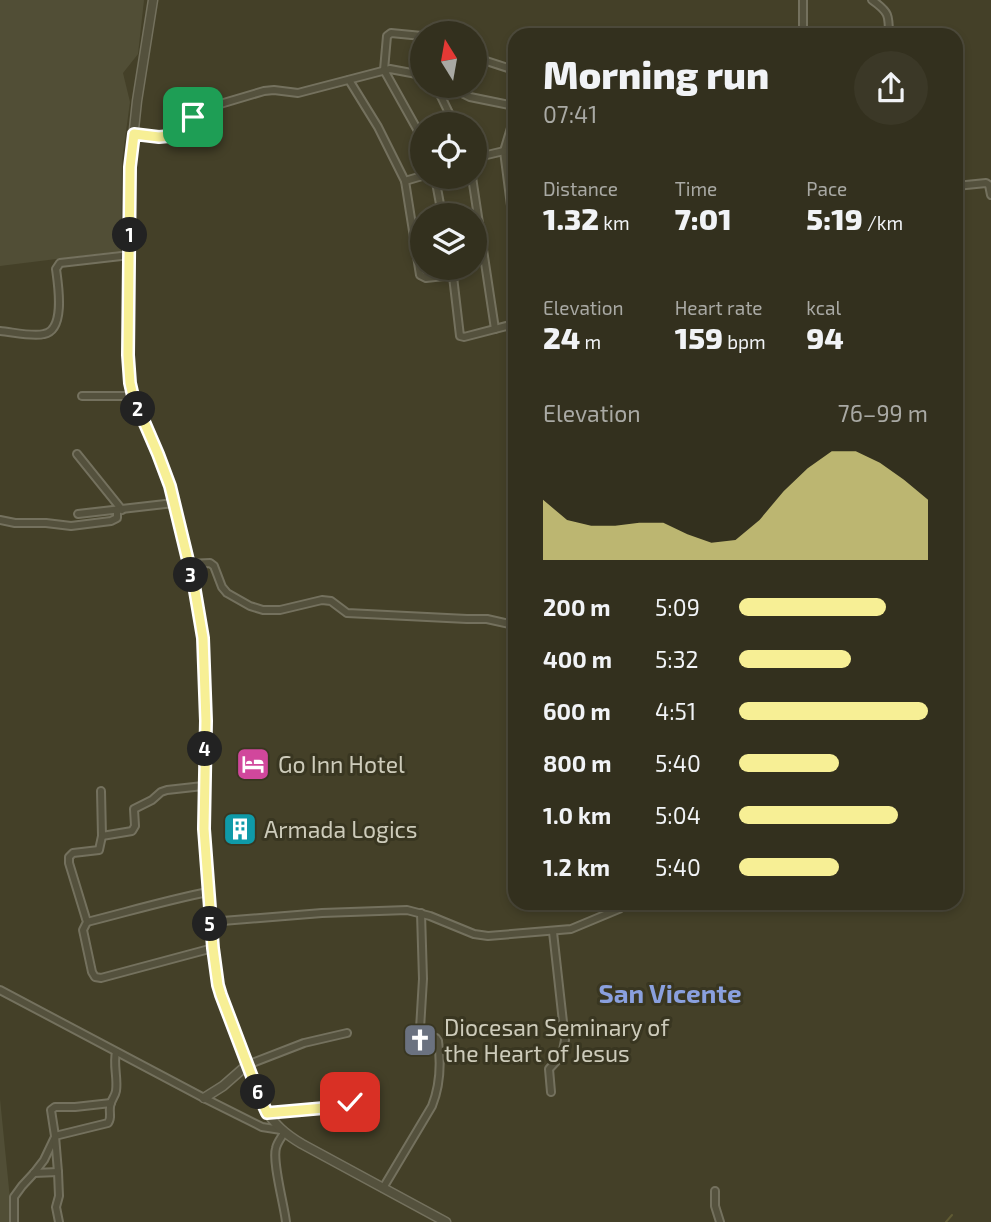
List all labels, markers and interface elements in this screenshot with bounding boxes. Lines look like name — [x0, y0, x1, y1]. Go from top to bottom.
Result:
north arrow — [410, 21, 486, 98]
map controls — [410, 21, 487, 280]
text: Morning run — [543, 51, 769, 97]
button: share — [854, 51, 928, 125]
pin — [163, 87, 223, 147]
icon: arrive — [174, 98, 212, 136]
text: 07:41 — [543, 100, 597, 128]
button: locate — [410, 112, 487, 189]
text: Distance — [543, 177, 618, 200]
text: Time — [675, 177, 717, 200]
text: Pace — [806, 177, 847, 200]
text: 1.32 — [543, 200, 599, 236]
text: 7:01 — [675, 200, 732, 236]
text: 5:19 — [806, 200, 863, 236]
button: layers — [410, 203, 487, 280]
text: km — [599, 211, 630, 234]
text: /km — [863, 211, 903, 234]
pin: 1 — [113, 218, 148, 252]
text: 1 — [125, 223, 134, 246]
text: Elevation — [543, 296, 624, 319]
text: Heart rate — [675, 296, 763, 319]
text: kcal — [806, 296, 841, 319]
text: 24 — [543, 319, 580, 355]
text: 159 — [675, 319, 723, 355]
text: 94 — [806, 319, 844, 355]
text: m — [580, 330, 601, 353]
text: bpm — [723, 330, 766, 353]
pin: 2 — [120, 392, 156, 426]
text: 2 — [132, 397, 143, 420]
text: Elevation — [543, 399, 641, 427]
text: 76–99 m — [838, 399, 928, 427]
pin: 3 — [174, 558, 208, 592]
text: 3 — [185, 563, 196, 586]
text: 200 m — [543, 593, 611, 621]
text: 5:09 — [655, 593, 700, 621]
text: 400 m — [543, 645, 612, 673]
text: 5:32 — [655, 645, 698, 673]
text: 600 m — [543, 697, 611, 725]
text: 4:51 — [655, 697, 696, 725]
pin: 4 — [188, 732, 222, 766]
text: 4 — [198, 737, 211, 760]
hotel icon: Go Inn Hotel — [234, 745, 272, 783]
text: 800 m — [543, 749, 612, 777]
text: 5:40 — [655, 749, 701, 777]
place label: Go Inn Hotel — [278, 750, 405, 778]
text: 1.0 km — [543, 801, 611, 829]
text: 5:04 — [655, 801, 701, 829]
building icon: Armada Logics — [221, 810, 259, 848]
place label: Armada Logics — [264, 815, 418, 843]
text: 1.2 km — [543, 853, 610, 881]
text: 5:40 — [655, 853, 701, 881]
pin: 5 — [192, 906, 228, 942]
text: 5 — [204, 912, 215, 935]
district label: San Vicente — [598, 977, 742, 1008]
place label: Diocesan Seminary of the Heart of Jesus — [444, 1013, 670, 1067]
church icon: Diocesan Seminary of the Heart of Jesus — [401, 1021, 439, 1059]
pin — [320, 1072, 380, 1132]
pin: 6 — [240, 1074, 276, 1110]
text: 6 — [252, 1080, 263, 1103]
icon: check — [331, 1083, 369, 1121]

